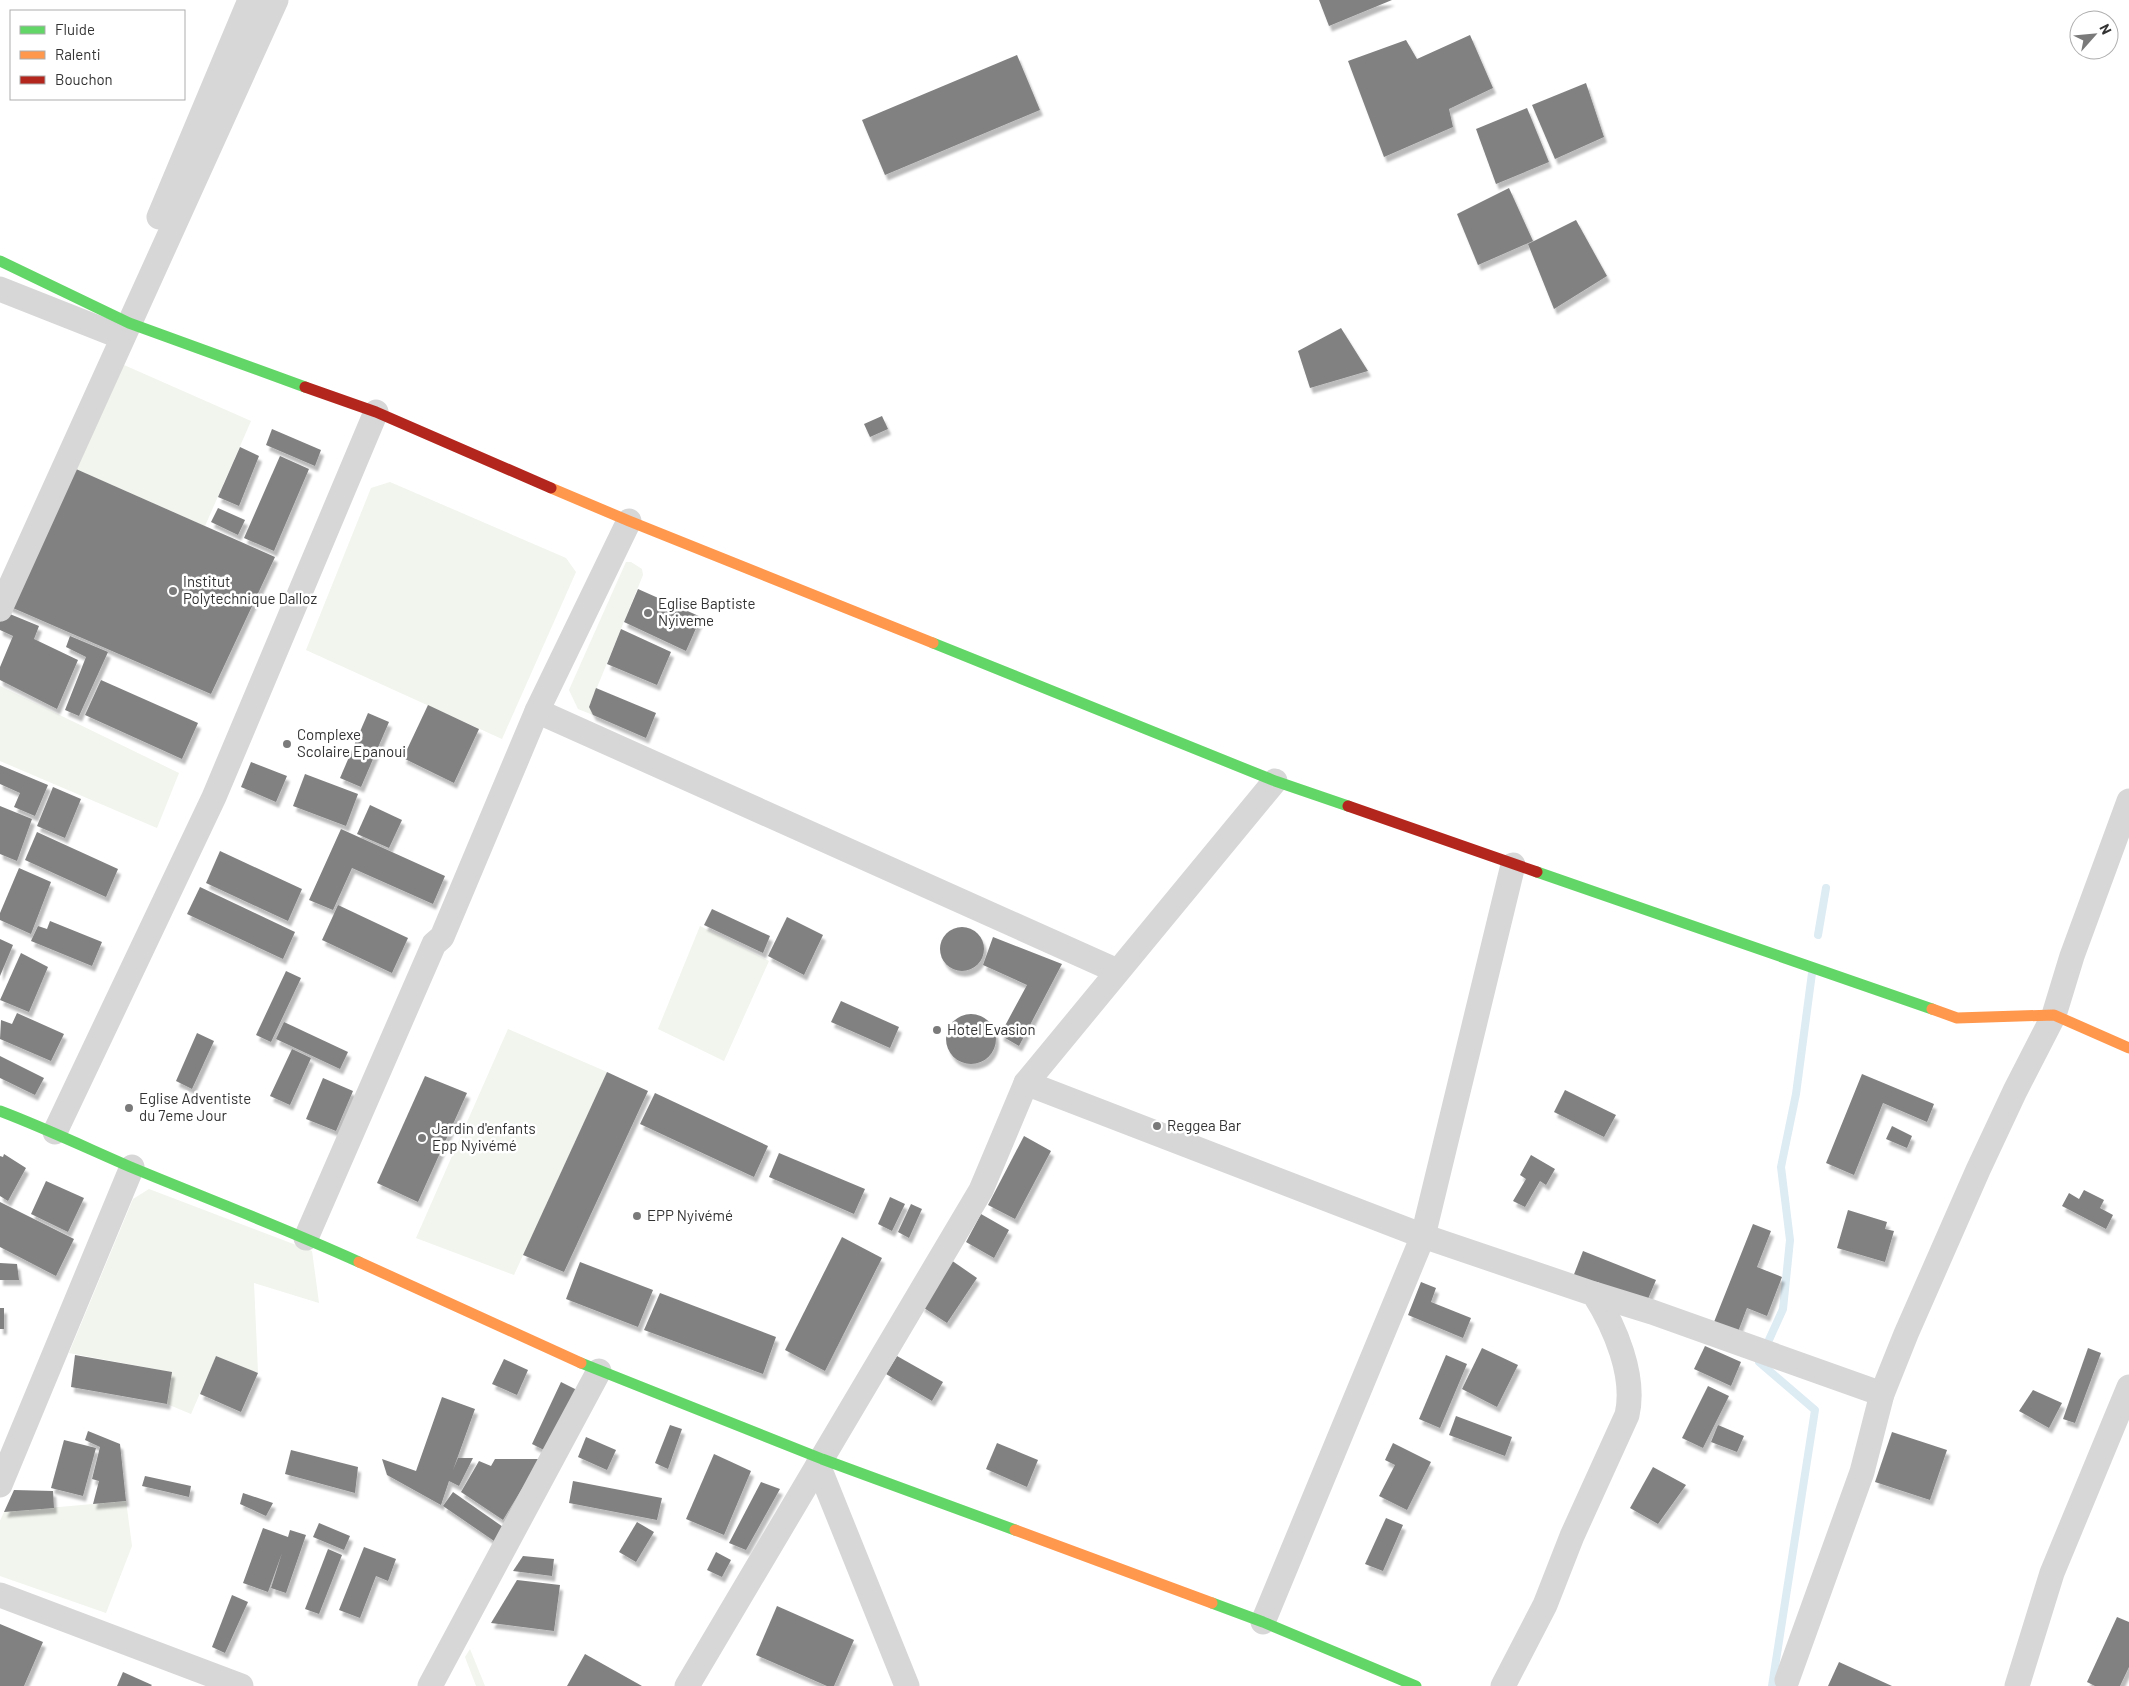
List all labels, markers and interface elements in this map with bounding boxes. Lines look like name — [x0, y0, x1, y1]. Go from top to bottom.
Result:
legend — [10, 10, 185, 100]
north arrow — [2069, 10, 2119, 60]
text: Fluide — [55, 20, 95, 38]
text: N — [2096, 21, 2116, 37]
text: Ralenti — [55, 45, 101, 63]
text: Bouchon — [55, 70, 113, 88]
place label: Institut Polytechnique Dalloz — [183, 572, 317, 607]
marker: Institut Polytechnique Dalloz — [167, 585, 179, 597]
place label: Eglise Baptiste Nyiveme — [658, 594, 756, 629]
marker: Eglise Baptiste Nyiveme — [642, 607, 654, 619]
place label: Complexe Scolaire Epanoui — [297, 725, 406, 760]
marker: Complexe Scolaire Epanoui — [281, 738, 293, 750]
place label: Hotel Evasion — [947, 1020, 1036, 1038]
marker: Hotel Evasion — [931, 1024, 943, 1036]
place label: Eglise Adventiste du 7eme Jour — [139, 1089, 251, 1124]
marker: Eglise Adventiste du 7eme Jour — [123, 1102, 135, 1114]
place label: Reggea Bar — [1167, 1116, 1242, 1134]
place label: Jardin d'enfants Epp Nyivémé — [432, 1119, 536, 1154]
marker: Reggea Bar — [1151, 1120, 1163, 1132]
marker: Jardin d'enfants Epp Nyivémé — [416, 1132, 428, 1144]
place label: EPP Nyivémé — [647, 1206, 733, 1224]
marker: EPP Nyivémé — [631, 1210, 643, 1222]

